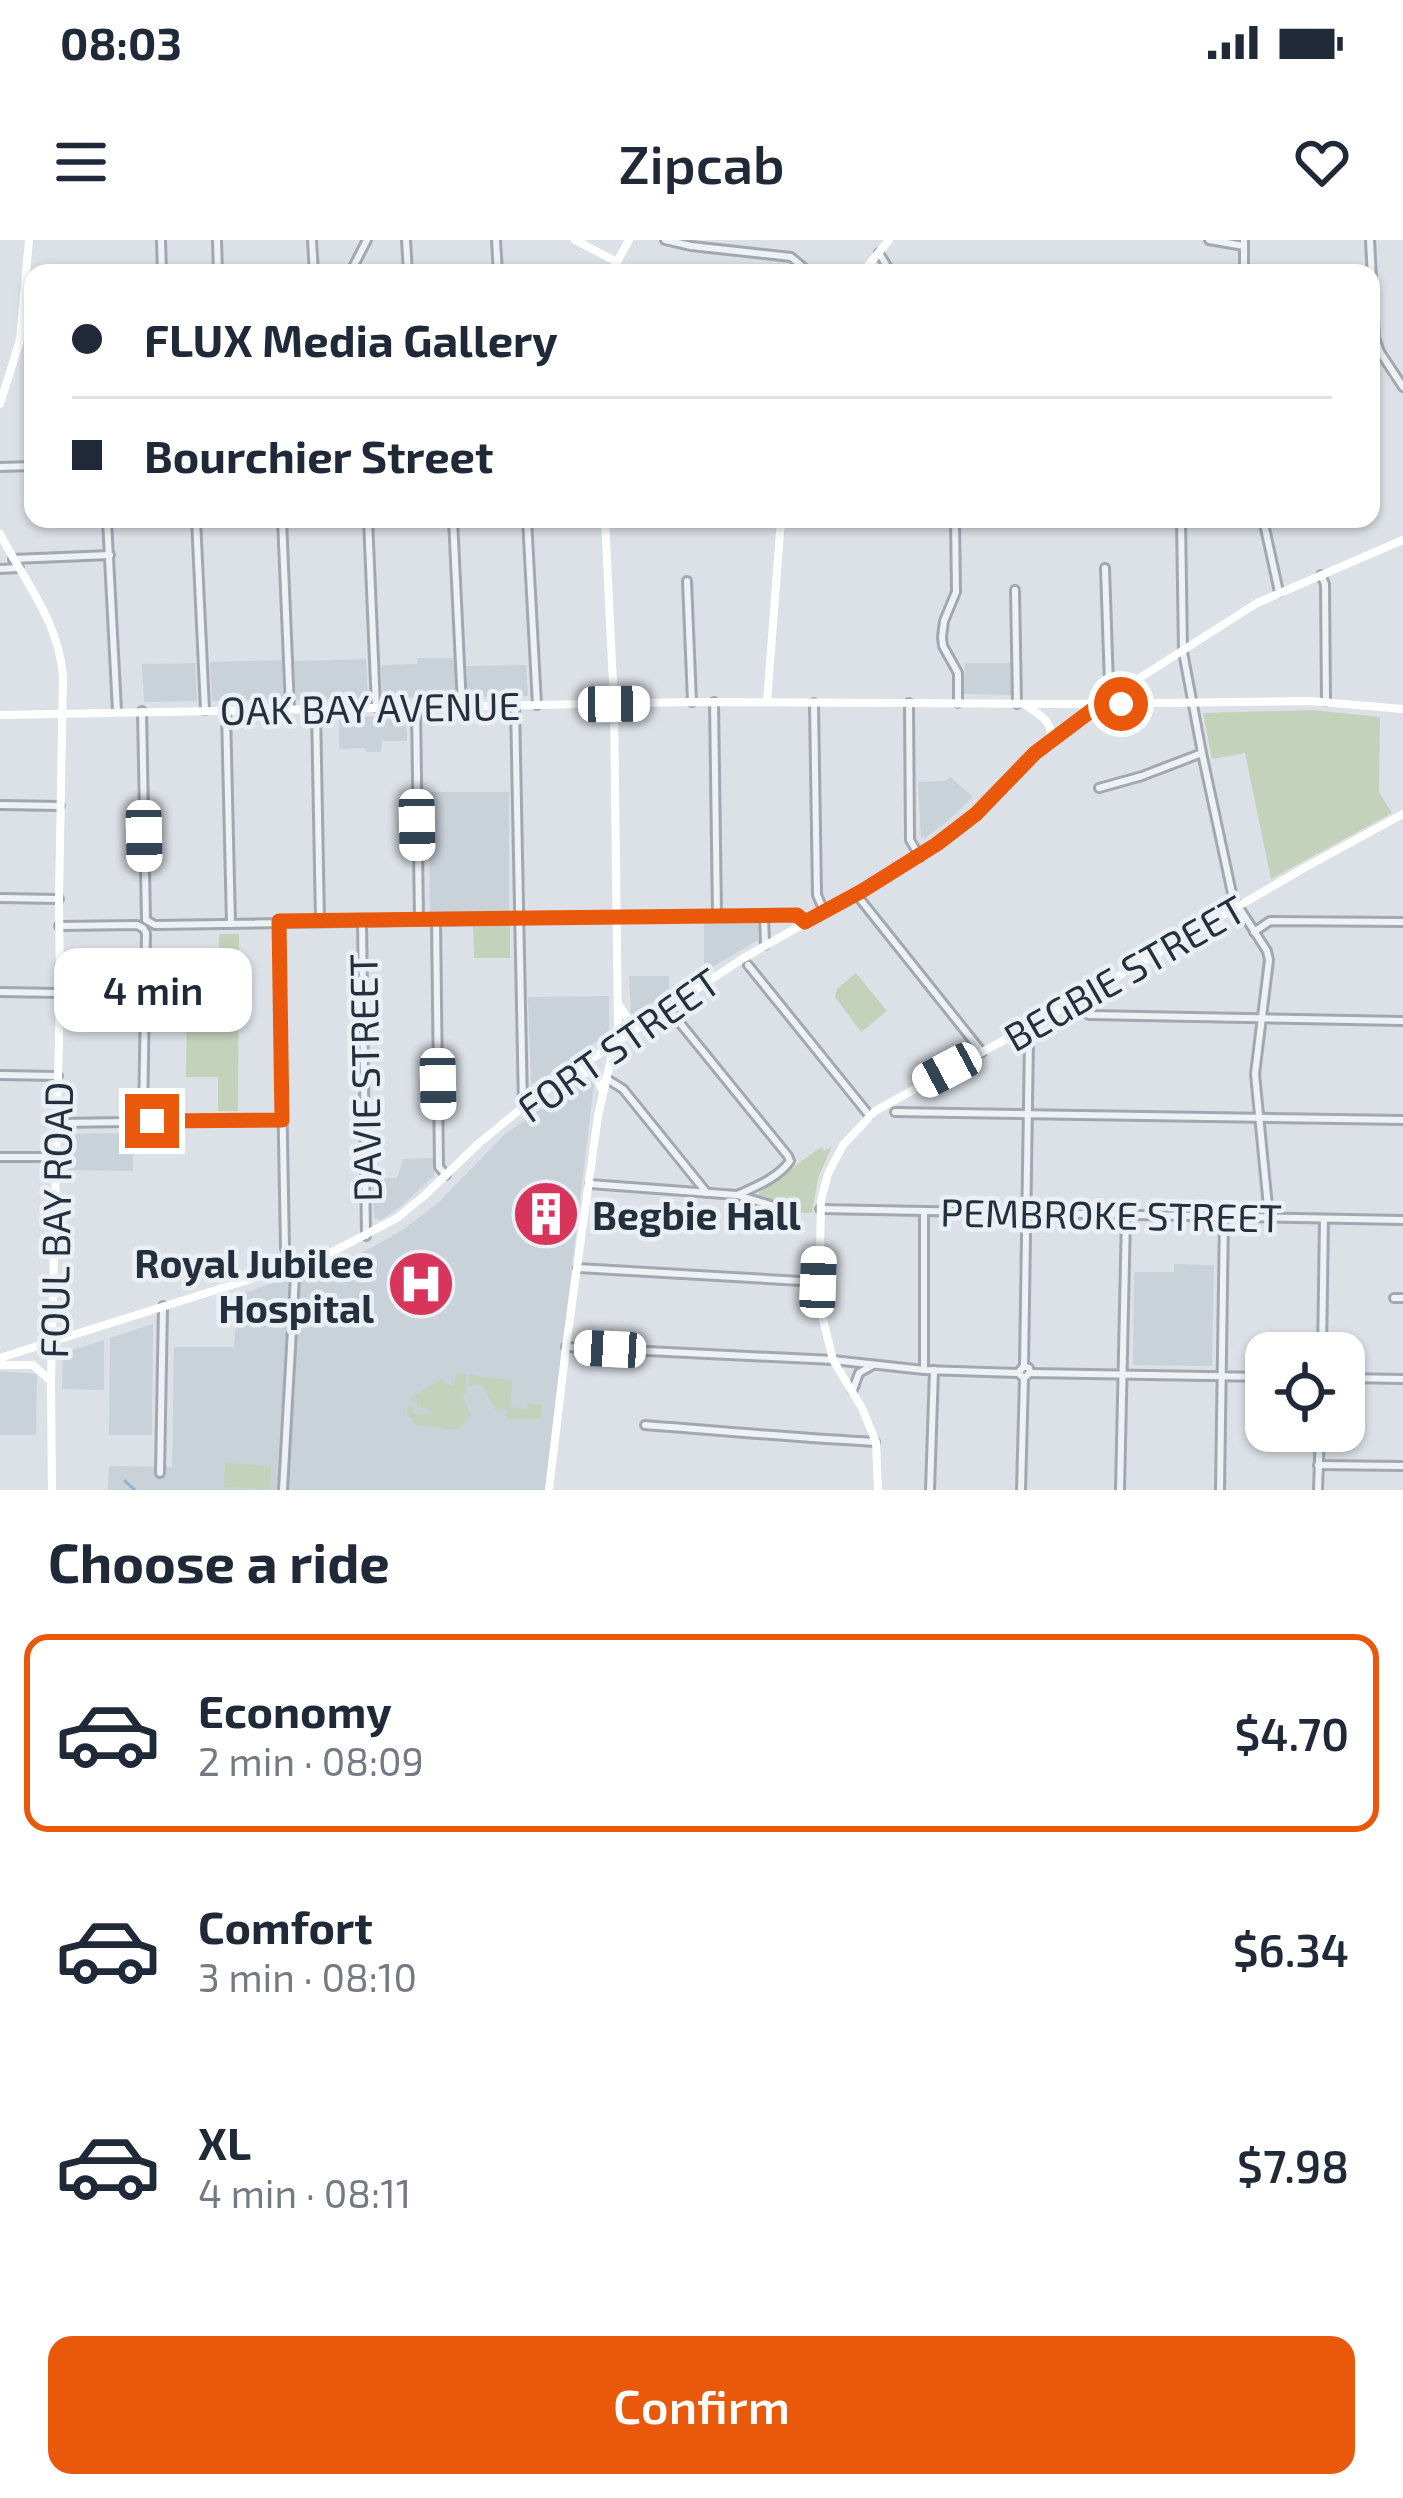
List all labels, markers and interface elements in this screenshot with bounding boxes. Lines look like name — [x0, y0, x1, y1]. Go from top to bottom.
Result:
text: 08:03 — [60, 15, 182, 69]
icon: menu — [48, 129, 114, 195]
icon: heart — [1289, 129, 1355, 195]
text: Zipcab — [618, 130, 785, 195]
text: FLUX Media Gallery — [144, 312, 558, 366]
text: Bourchier Street — [144, 428, 493, 482]
route start — [1094, 677, 1148, 731]
street label: OAK BAY AVENUE — [219, 681, 521, 733]
car — [578, 685, 650, 723]
car — [398, 789, 436, 861]
car — [125, 800, 163, 872]
street label: BEGBIE STREET — [995, 884, 1253, 1060]
callout: 4 min — [53, 947, 251, 1031]
street label: DAVIE STREET — [338, 954, 390, 1202]
street label: FORT STREET — [508, 957, 728, 1131]
text: 4 min — [103, 966, 203, 1013]
car — [907, 1037, 987, 1103]
car — [419, 1048, 457, 1120]
street label: FOUL BAY ROAD — [29, 1081, 81, 1359]
route end — [125, 1094, 179, 1148]
building icon: Begbie Hall — [511, 1179, 581, 1249]
street label: PEMBROKE STREET — [940, 1188, 1282, 1240]
place label: Begbie Hall — [592, 1191, 801, 1238]
place label: Royal Jubilee Hospital — [134, 1239, 374, 1331]
car — [799, 1245, 837, 1319]
hospital icon: Royal Jubilee Hospital — [386, 1249, 456, 1319]
car — [573, 1329, 647, 1369]
map controls — [1245, 1332, 1365, 1452]
button: locate — [1245, 1332, 1365, 1452]
text: Choose a ride — [48, 1529, 390, 1594]
icon: car — [54, 1679, 162, 1787]
text: Economy — [198, 1683, 392, 1737]
text: $4.70 — [1234, 1706, 1349, 1760]
text: 2 min · 08:09 — [198, 1737, 424, 1784]
icon: car — [54, 1895, 162, 2003]
text: Comfort — [198, 1899, 373, 1953]
text: $6.34 — [1233, 1922, 1349, 1976]
text: 3 min · 08:10 — [198, 1953, 417, 2000]
icon: car — [54, 2111, 162, 2219]
text: XL — [198, 2115, 251, 2169]
text: $7.98 — [1237, 2138, 1349, 2192]
text: 4 min · 08:11 — [198, 2169, 411, 2216]
button: Confirm — [48, 2336, 1355, 2474]

